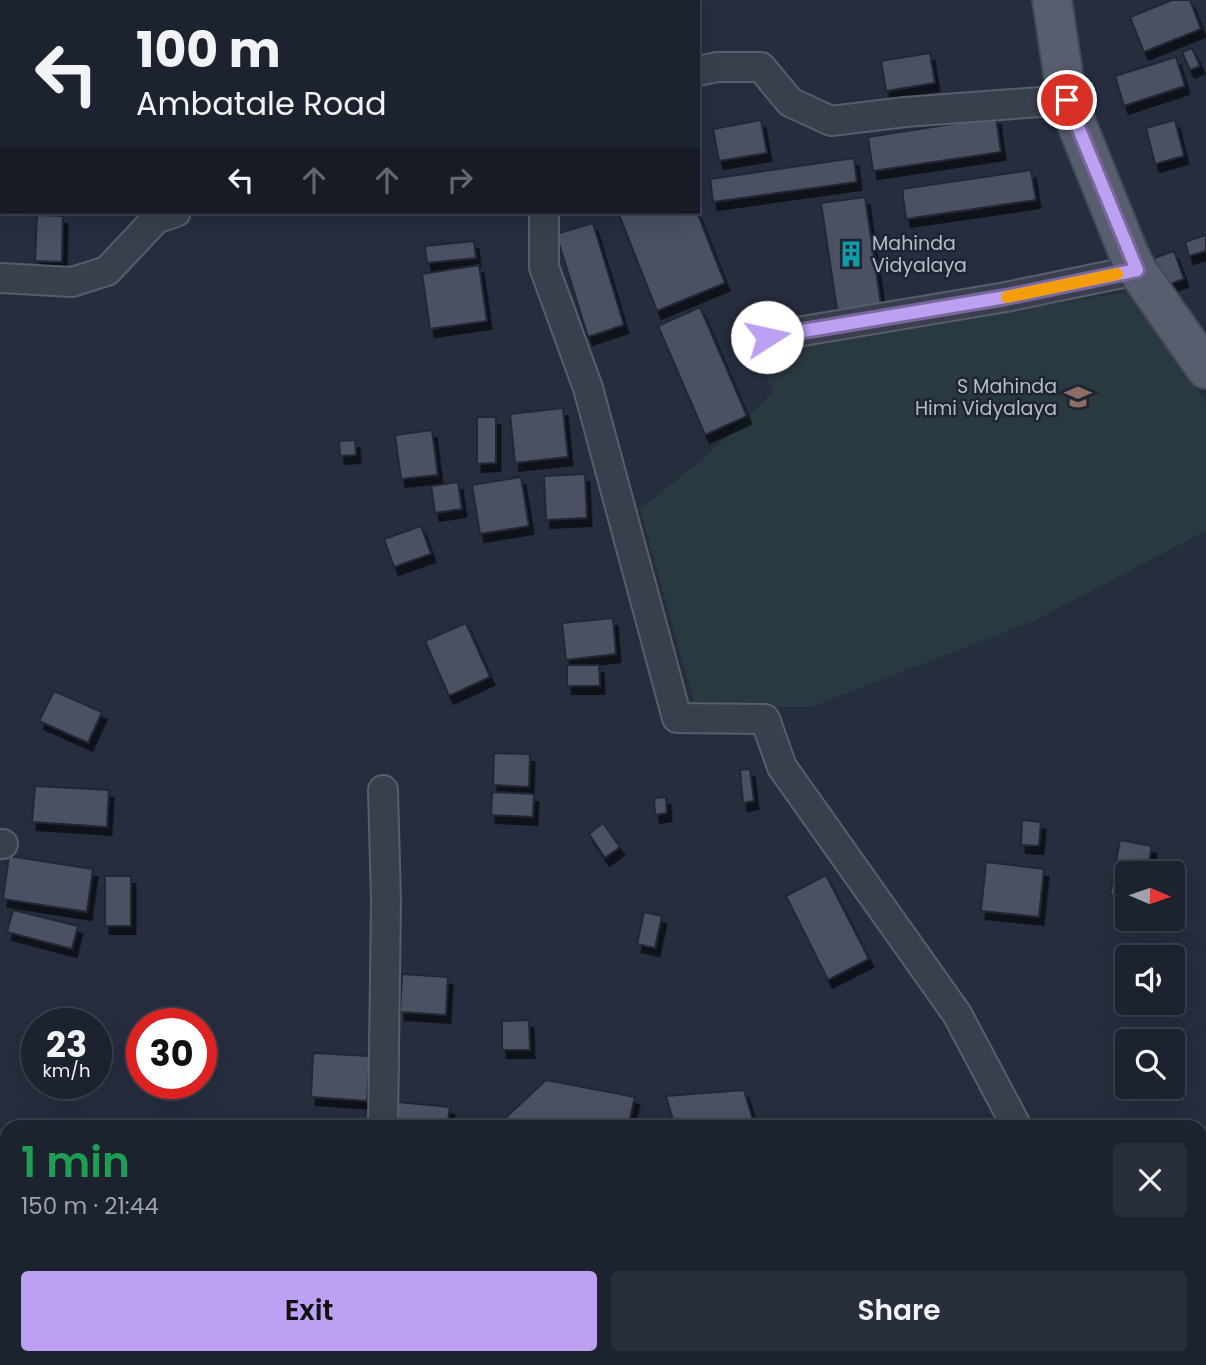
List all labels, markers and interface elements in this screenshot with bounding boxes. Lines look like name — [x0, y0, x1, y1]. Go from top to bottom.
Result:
text: 100 m — [136, 16, 281, 84]
icon: left — [21, 28, 112, 119]
pin — [1037, 70, 1097, 130]
text: Ambatale Road — [136, 81, 387, 126]
icon: arrive — [1048, 81, 1086, 119]
icon: left — [222, 161, 260, 199]
icon: ahead — [295, 161, 333, 199]
icon: ahead — [368, 161, 406, 199]
icon: right — [441, 161, 479, 199]
place label: Mahinda Vidyalaya — [872, 230, 967, 279]
building icon: Mahinda Vidyalaya — [836, 239, 866, 269]
position arrow — [730, 300, 804, 374]
place label: S Mahinda Himi Vidyalaya — [915, 373, 1057, 422]
school or university icon: S Mahinda Himi Vidyalaya — [1063, 382, 1093, 412]
north arrow — [1115, 861, 1185, 931]
map controls — [1115, 861, 1185, 1099]
button: sound — [1115, 945, 1185, 1015]
speed limit sign: 30 — [126, 1008, 217, 1099]
text: 23 — [46, 1020, 87, 1069]
button: search — [1115, 1029, 1185, 1099]
text: km/h — [43, 1058, 90, 1083]
text: 1 min — [21, 1133, 130, 1192]
button: close — [1113, 1143, 1187, 1217]
text: 150 m · 21:44 — [21, 1190, 159, 1222]
button: Exit — [21, 1271, 597, 1351]
button: Share — [611, 1271, 1187, 1351]

